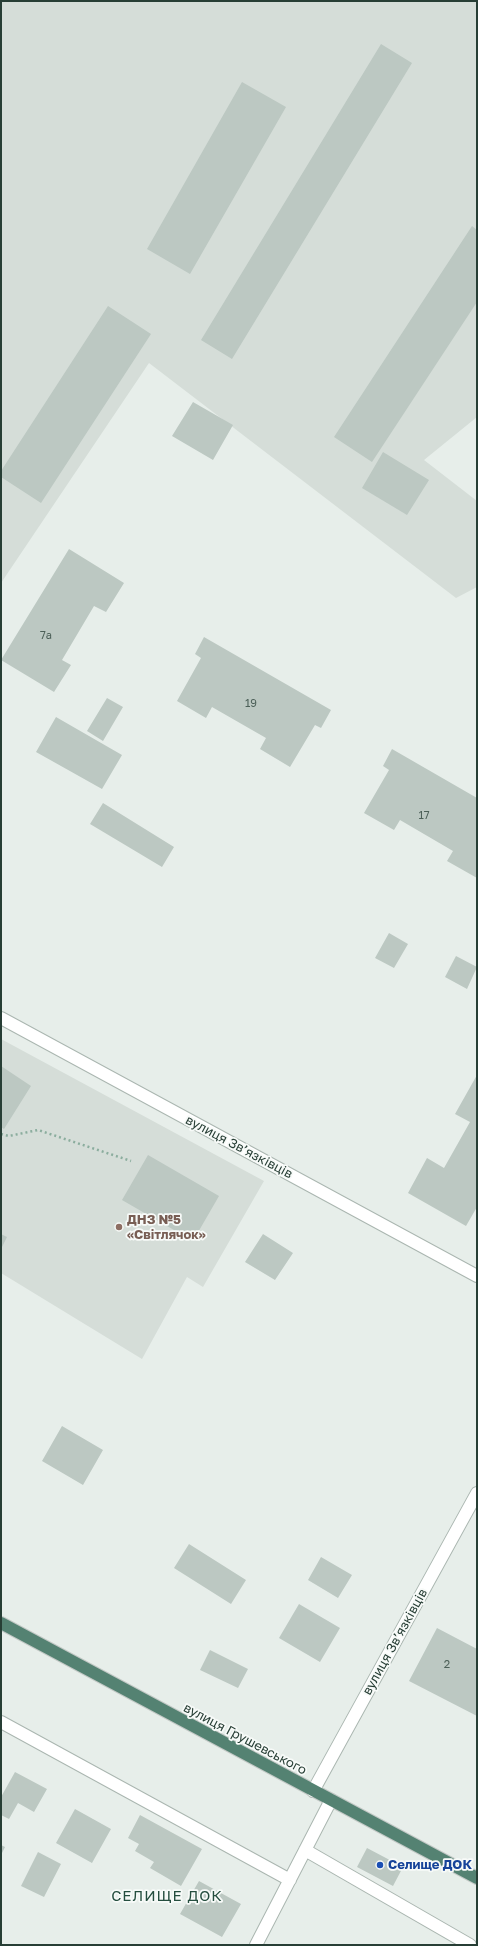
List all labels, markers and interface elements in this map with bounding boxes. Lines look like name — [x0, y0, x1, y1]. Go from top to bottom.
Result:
house number: 7а — [40, 629, 52, 643]
house number: 19 — [245, 697, 257, 711]
house number: 17 — [418, 809, 430, 823]
street label: вулиця Звʼязківців — [183, 1112, 295, 1182]
place label: ДНЗ №5 «Світлячок» — [127, 1212, 206, 1243]
marker: ДНЗ №5 «Світлячок» — [114, 1222, 124, 1232]
street label: вулиця Звʼязківців — [359, 1586, 431, 1698]
house number: 2 — [444, 1658, 450, 1672]
street label: вулиця Грушевського — [181, 1700, 309, 1778]
place label: Селище ДОК — [388, 1857, 472, 1873]
marker: Селище ДОК — [375, 1860, 385, 1870]
district label: СЕЛИЩЕ ДОК — [111, 1887, 223, 1905]

